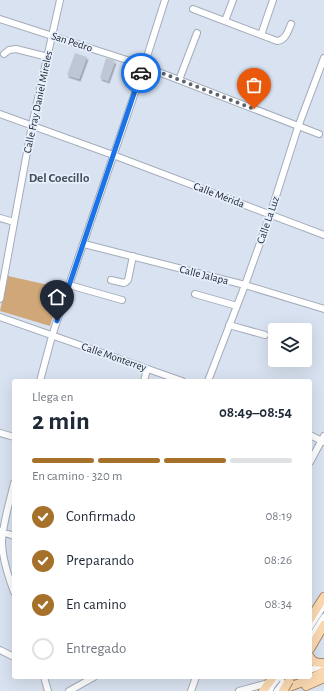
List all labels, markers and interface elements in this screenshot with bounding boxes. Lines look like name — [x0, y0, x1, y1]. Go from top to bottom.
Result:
street label: San Pedro — [50, 30, 94, 54]
street label: Calle Fray Daniel Mireles — [22, 50, 54, 154]
courier — [121, 53, 161, 93]
icon: car — [130, 62, 152, 84]
pin — [237, 68, 271, 109]
icon: bag — [243, 74, 265, 96]
district label: Del Coecillo — [29, 172, 90, 185]
street label: Calle Mérida — [192, 180, 246, 210]
street label: Calle La Luz — [255, 194, 281, 245]
street label: Calle Jalapa — [178, 264, 230, 286]
pin — [40, 280, 74, 321]
icon: home — [46, 286, 68, 308]
map controls — [268, 323, 312, 367]
button: layers — [268, 323, 312, 367]
street label: Calle Monterrey — [80, 341, 148, 373]
text: Llega en — [32, 391, 74, 404]
text: 08:49–08:54 — [219, 405, 292, 420]
text: 2 min — [32, 408, 90, 434]
text: En camino · 320 m — [32, 470, 122, 483]
icon: check — [32, 506, 54, 528]
text: Confirmado — [66, 509, 136, 524]
text: 08:19 — [265, 510, 292, 523]
icon: check — [32, 550, 54, 572]
text: Preparando — [66, 553, 134, 568]
text: 08:26 — [264, 554, 292, 567]
icon: check — [32, 594, 54, 616]
text: En camino — [66, 597, 126, 612]
text: 08:34 — [264, 598, 292, 611]
text: Entregado — [66, 641, 126, 656]

